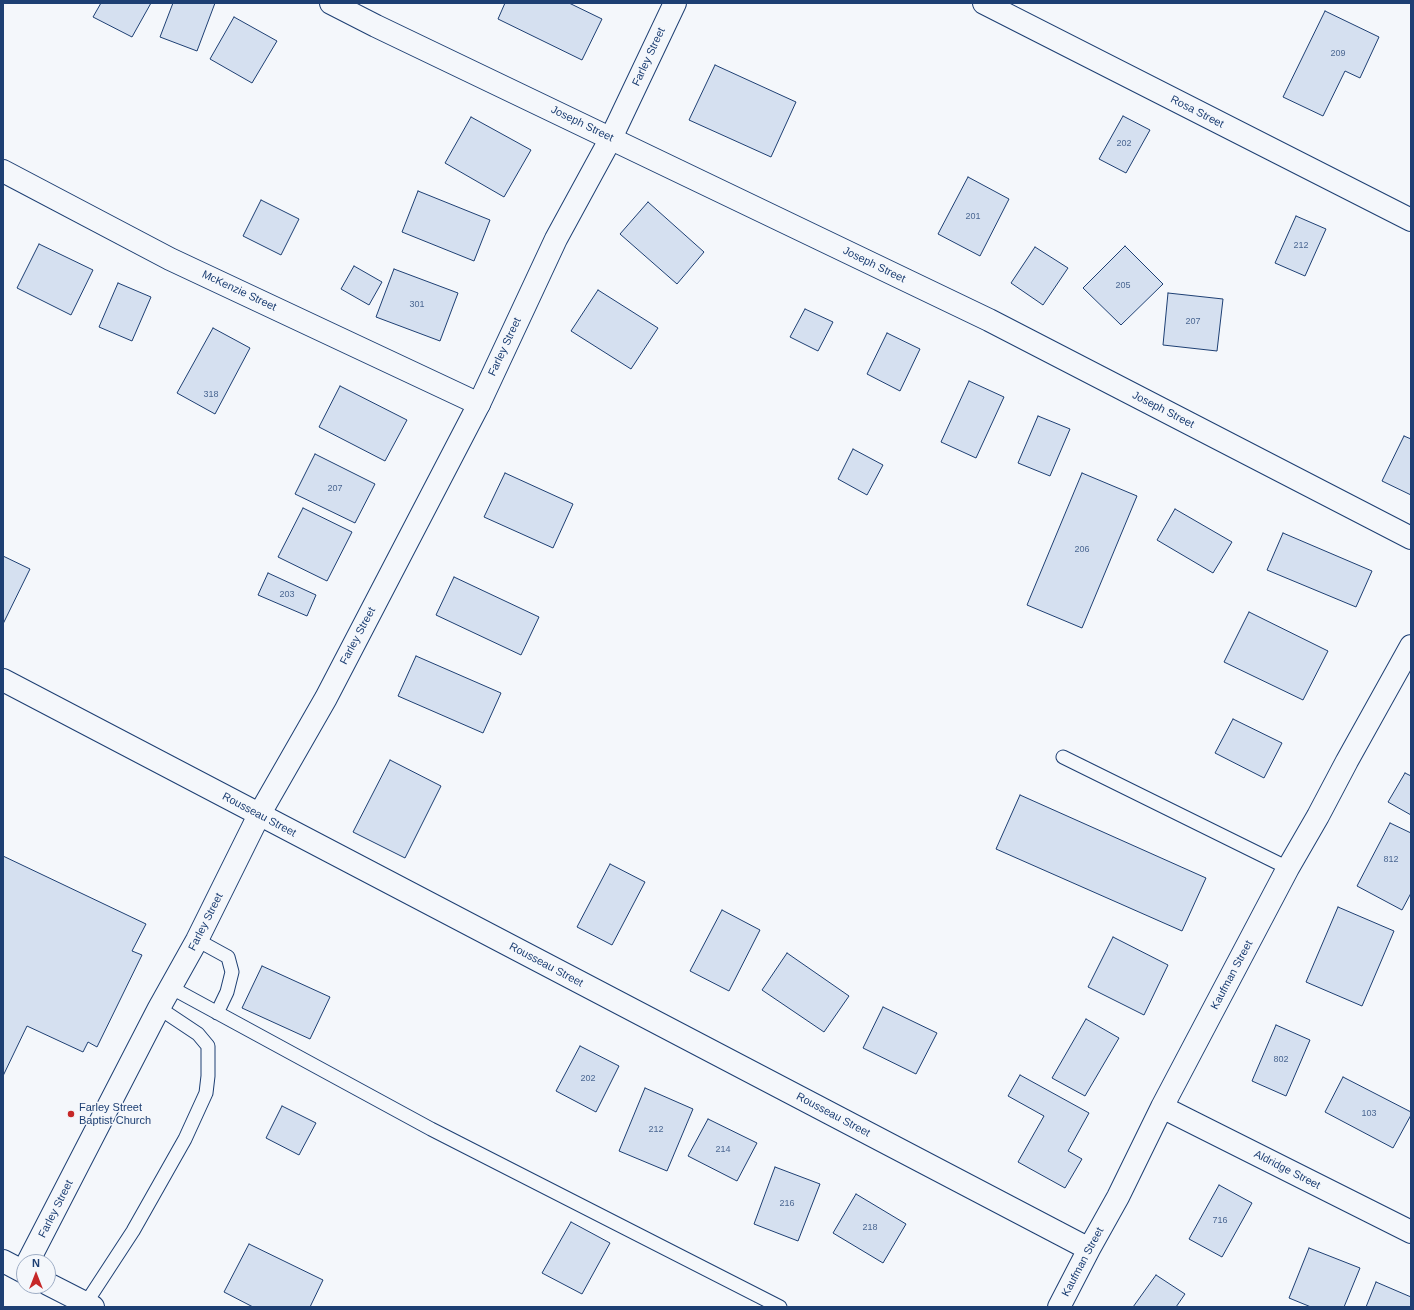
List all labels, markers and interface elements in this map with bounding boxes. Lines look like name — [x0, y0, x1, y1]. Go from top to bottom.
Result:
street label: Farley Street — [630, 26, 668, 88]
house number: 209 — [1330, 49, 1346, 59]
street label: Rosa Street — [1168, 93, 1226, 131]
street label: Joseph Street — [549, 103, 615, 145]
house number: 202 — [1116, 139, 1132, 149]
house number: 201 — [965, 212, 981, 222]
house number: 212 — [1293, 241, 1309, 251]
street label: Joseph Street — [841, 244, 907, 286]
street label: McKenzie Street — [200, 268, 278, 314]
house number: 205 — [1115, 281, 1131, 291]
house number: 301 — [409, 300, 425, 310]
street label: Farley Street — [486, 316, 524, 378]
house number: 207 — [1185, 317, 1201, 327]
street label: Joseph Street — [1130, 389, 1196, 431]
house number: 318 — [203, 390, 219, 400]
house number: 207 — [327, 484, 343, 494]
house number: 206 — [1074, 545, 1090, 555]
house number: 203 — [279, 590, 295, 600]
street label: Farley Street — [337, 605, 379, 667]
street label: Rousseau Street — [220, 790, 298, 840]
house number: 812 — [1383, 855, 1399, 865]
street label: Farley Street — [186, 891, 226, 953]
street label: Kaufman Street — [1208, 938, 1256, 1012]
street label: Rousseau Street — [507, 940, 585, 990]
house number: 802 — [1273, 1055, 1289, 1065]
house number: 202 — [580, 1074, 596, 1084]
street label: Rousseau Street — [794, 1090, 872, 1140]
place label: Farley Street Baptist Church — [79, 1101, 151, 1127]
marker: Farley Street Baptist Church — [66, 1109, 76, 1119]
house number: 103 — [1361, 1109, 1377, 1119]
house number: 212 — [648, 1125, 664, 1135]
house number: 214 — [715, 1145, 731, 1155]
street label: Aldridge Street — [1252, 1148, 1322, 1192]
street label: Farley Street — [36, 1178, 76, 1240]
house number: 216 — [779, 1199, 795, 1209]
house number: 716 — [1212, 1216, 1228, 1226]
house number: 218 — [862, 1223, 878, 1233]
street label: Kaufman Street — [1059, 1225, 1107, 1299]
north arrow — [16, 1254, 56, 1294]
text: N — [32, 1257, 40, 1269]

